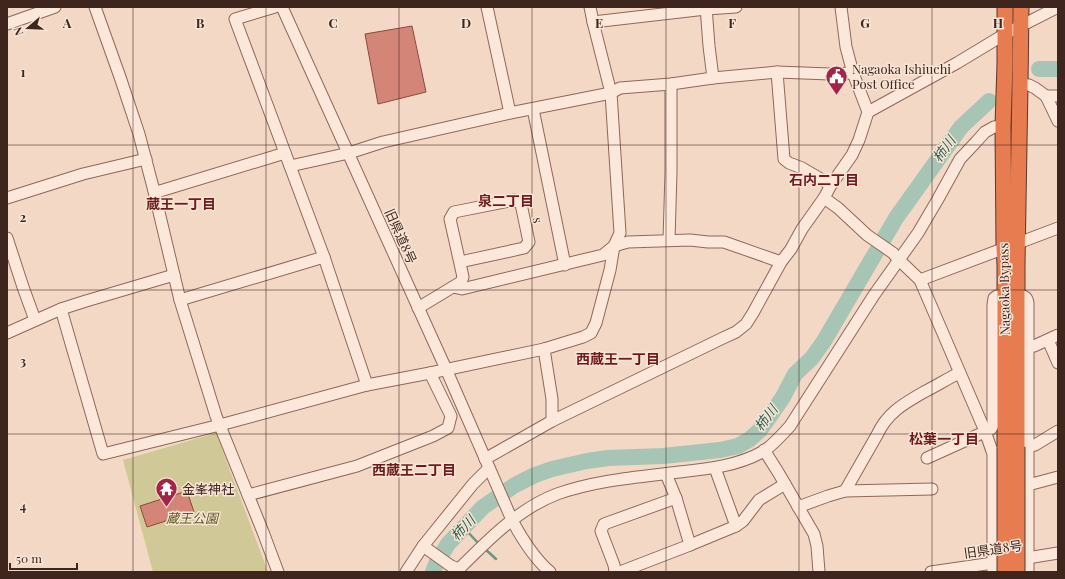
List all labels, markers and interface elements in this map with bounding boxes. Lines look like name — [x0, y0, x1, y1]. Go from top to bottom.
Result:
north arrow — [8, 8, 48, 48]
text: A — [62, 14, 72, 31]
text: B — [196, 14, 205, 31]
text: C — [328, 14, 338, 31]
text: D — [461, 14, 471, 31]
text: E — [595, 14, 603, 31]
text: F — [728, 14, 736, 31]
text: G — [860, 14, 870, 31]
text: H — [993, 14, 1003, 31]
text: N — [10, 25, 26, 38]
place label: Nagaoka Ishiuchi Post Office — [852, 60, 951, 92]
text: 1 — [21, 63, 26, 80]
public building icon: Nagaoka Ishiuchi Post Office — [824, 63, 850, 96]
water label: 柿川 — [928, 130, 961, 166]
district label: 石内二丁目 — [789, 170, 859, 189]
district label: 泉二丁目 — [478, 191, 534, 210]
district label: 蔵王一丁目 — [146, 194, 216, 213]
street label: 旧県道8号 — [382, 205, 421, 266]
text: 2 — [20, 208, 27, 225]
street label: s — [530, 215, 547, 225]
street label: Nagaoka Bypass — [994, 243, 1013, 335]
district label: 西蔵王一丁目 — [576, 349, 660, 368]
text: 3 — [20, 352, 26, 369]
water label: 柿川 — [750, 399, 783, 435]
district label: 松葉一丁目 — [909, 429, 979, 448]
district label: 西蔵王二丁目 — [372, 460, 456, 479]
temple icon: 金峯神社 — [154, 476, 180, 509]
place label: 金峯神社 — [182, 480, 234, 497]
text: 4 — [20, 497, 27, 514]
park label: 蔵王公園 — [166, 509, 220, 526]
water label: 柿川 — [446, 510, 481, 544]
street label: 旧県道8号 — [963, 536, 1023, 561]
scale bar — [10, 545, 77, 571]
text: 50 m — [16, 550, 42, 566]

